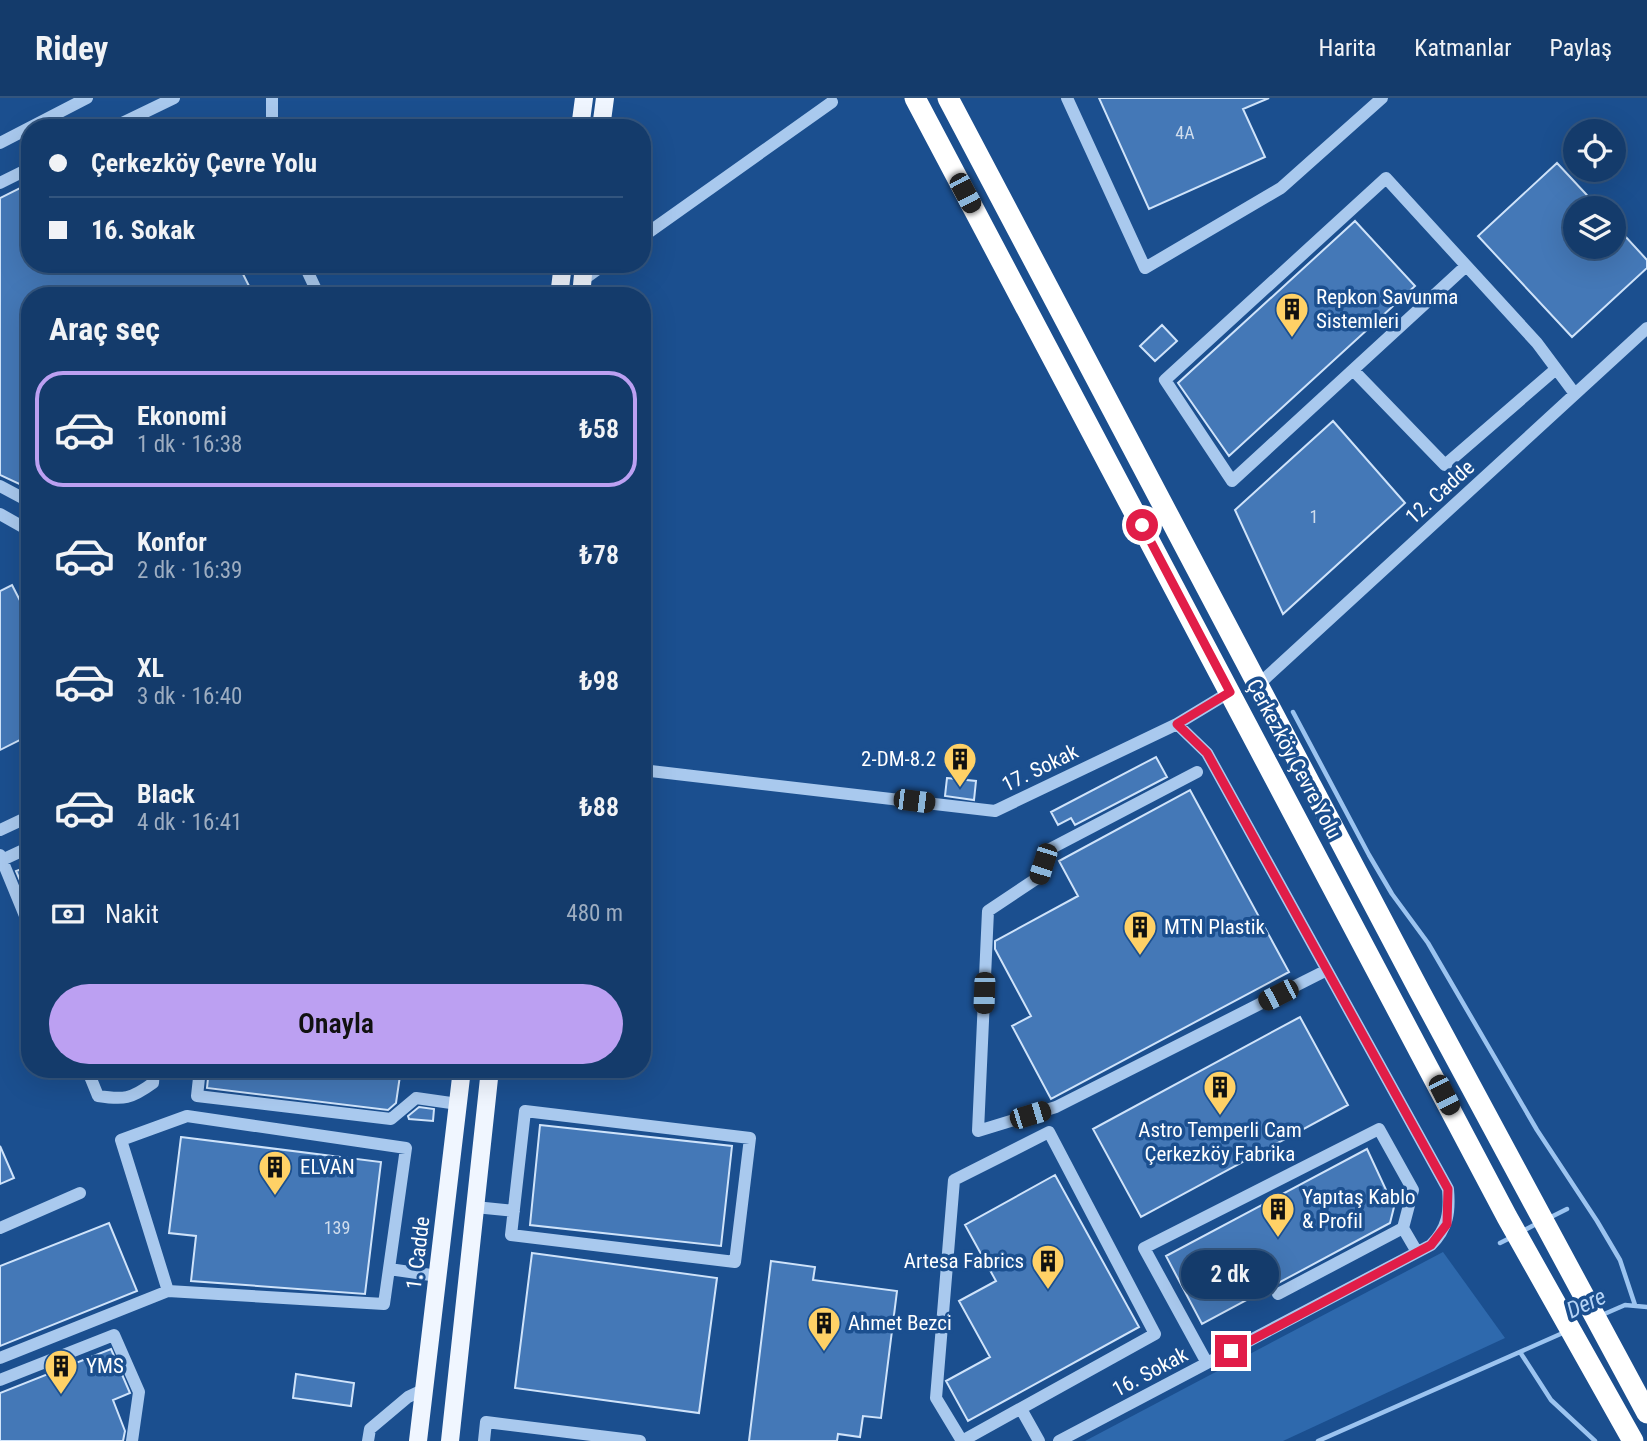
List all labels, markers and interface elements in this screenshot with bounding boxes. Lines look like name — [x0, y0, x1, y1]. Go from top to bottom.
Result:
text: Ridey — [35, 29, 108, 68]
text: Harita — [1319, 34, 1376, 62]
text: Katmanlar — [1414, 34, 1512, 62]
text: Paylaş — [1550, 34, 1612, 62]
map controls — [1563, 119, 1626, 259]
button: locate — [1563, 119, 1626, 182]
house number: 4A — [1175, 122, 1195, 143]
text: Çerkezköy Çevre Yolu — [91, 148, 317, 178]
car — [946, 170, 985, 216]
button: layers — [1563, 196, 1626, 259]
text: 16. Sokak — [91, 215, 195, 245]
place label: Repkon Savunma Sistemleri — [1316, 285, 1458, 333]
building icon: Repkon Savunma Sistemleri — [1273, 290, 1311, 339]
text: Araç seç — [49, 310, 160, 348]
icon: car — [53, 398, 116, 461]
text: Ekonomi — [137, 401, 227, 431]
text: ₺58 — [579, 414, 619, 444]
text: 1 dk · 16:38 — [137, 431, 242, 458]
street label: 12. Cadde — [1401, 455, 1479, 529]
house number: 1 — [1310, 506, 1318, 527]
route start — [1126, 509, 1158, 541]
icon: car — [53, 524, 116, 587]
text: Konfor — [137, 527, 207, 557]
text: ₺78 — [579, 540, 619, 570]
text: 2 dk · 16:39 — [137, 557, 242, 584]
icon: car — [53, 650, 116, 713]
text: XL — [137, 653, 164, 683]
text: ₺98 — [579, 666, 619, 696]
street label: Çerkezköy Çevre Yolu — [1242, 675, 1346, 843]
text: 3 dk · 16:40 — [137, 683, 242, 710]
street label: 17. Sokak — [998, 739, 1082, 797]
building icon: 2-DM-8.2 — [941, 740, 979, 789]
place label: 2-DM-8.2 — [861, 747, 936, 771]
icon: car — [53, 776, 116, 839]
text: Black — [137, 779, 195, 809]
car — [892, 788, 937, 814]
text: ₺88 — [579, 792, 619, 822]
text: 4 dk · 16:41 — [137, 809, 242, 836]
car — [1027, 841, 1060, 887]
icon: cash — [49, 895, 87, 933]
text: Nakit — [105, 899, 159, 929]
text: 480 m — [566, 900, 623, 927]
building icon: MTN Plastik — [1121, 908, 1159, 957]
place label: MTN Plastik — [1164, 915, 1265, 939]
car — [973, 972, 996, 1014]
car — [1255, 976, 1302, 1014]
button: Onayla — [49, 984, 623, 1064]
building icon: Astro Temperli Cam Çerkezköy Fabrika — [1201, 1068, 1239, 1117]
car — [1426, 1072, 1463, 1118]
car — [1007, 1099, 1054, 1131]
place label: Astro Temperli Cam Çerkezköy Fabrika — [1138, 1118, 1302, 1166]
building icon: ELVAN — [256, 1148, 294, 1197]
place label: ELVAN — [300, 1155, 355, 1179]
place label: Yapıtaş Kablo & Profil — [1302, 1185, 1416, 1233]
building icon: Yapıtaş Kablo & Profil — [1259, 1190, 1297, 1239]
street label: 1. Cadde — [402, 1215, 434, 1291]
house number: 139 — [324, 1217, 350, 1238]
building icon: Artesa Fabrics — [1029, 1242, 1067, 1291]
place label: Artesa Fabrics — [904, 1249, 1024, 1273]
callout: 2 dk — [1182, 1250, 1280, 1298]
text: 2 dk — [1210, 1261, 1250, 1288]
water label: Dere — [1562, 1283, 1610, 1324]
building icon: Ahmet Bezci — [805, 1304, 843, 1353]
place label: Ahmet Bezci — [848, 1311, 952, 1335]
route end — [1215, 1335, 1247, 1367]
street label: 16. Sokak — [1108, 1342, 1192, 1402]
building icon: YMS — [42, 1347, 80, 1396]
place label: YMS — [86, 1354, 124, 1378]

